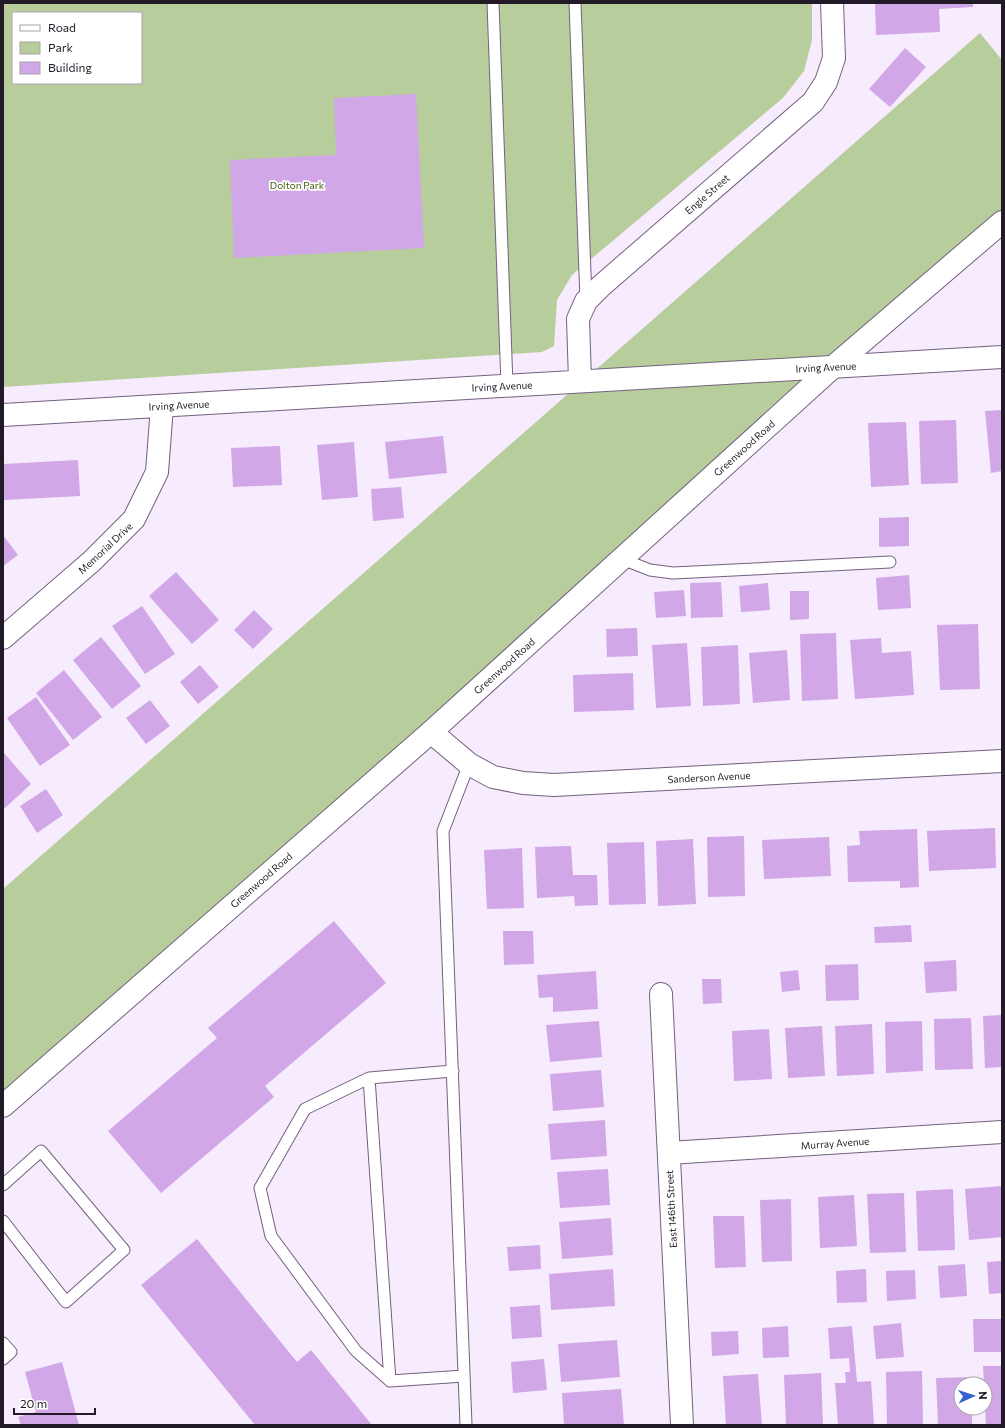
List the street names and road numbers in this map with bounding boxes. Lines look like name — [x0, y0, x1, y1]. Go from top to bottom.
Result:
street label: Engle Street — [682, 171, 732, 217]
street label: Irving Avenue — [795, 359, 857, 375]
street label: Irving Avenue — [471, 378, 533, 394]
street label: Irving Avenue — [148, 397, 210, 413]
street label: Greenwood Road — [711, 417, 777, 479]
street label: Memorial Drive — [75, 520, 135, 576]
street label: Greenwood Road — [471, 635, 537, 697]
street label: Sanderson Avenue — [667, 769, 751, 785]
street label: Greenwood Road — [228, 850, 295, 910]
street label: Murray Avenue — [800, 1135, 870, 1151]
street label: East 146th Street — [663, 1170, 679, 1248]

